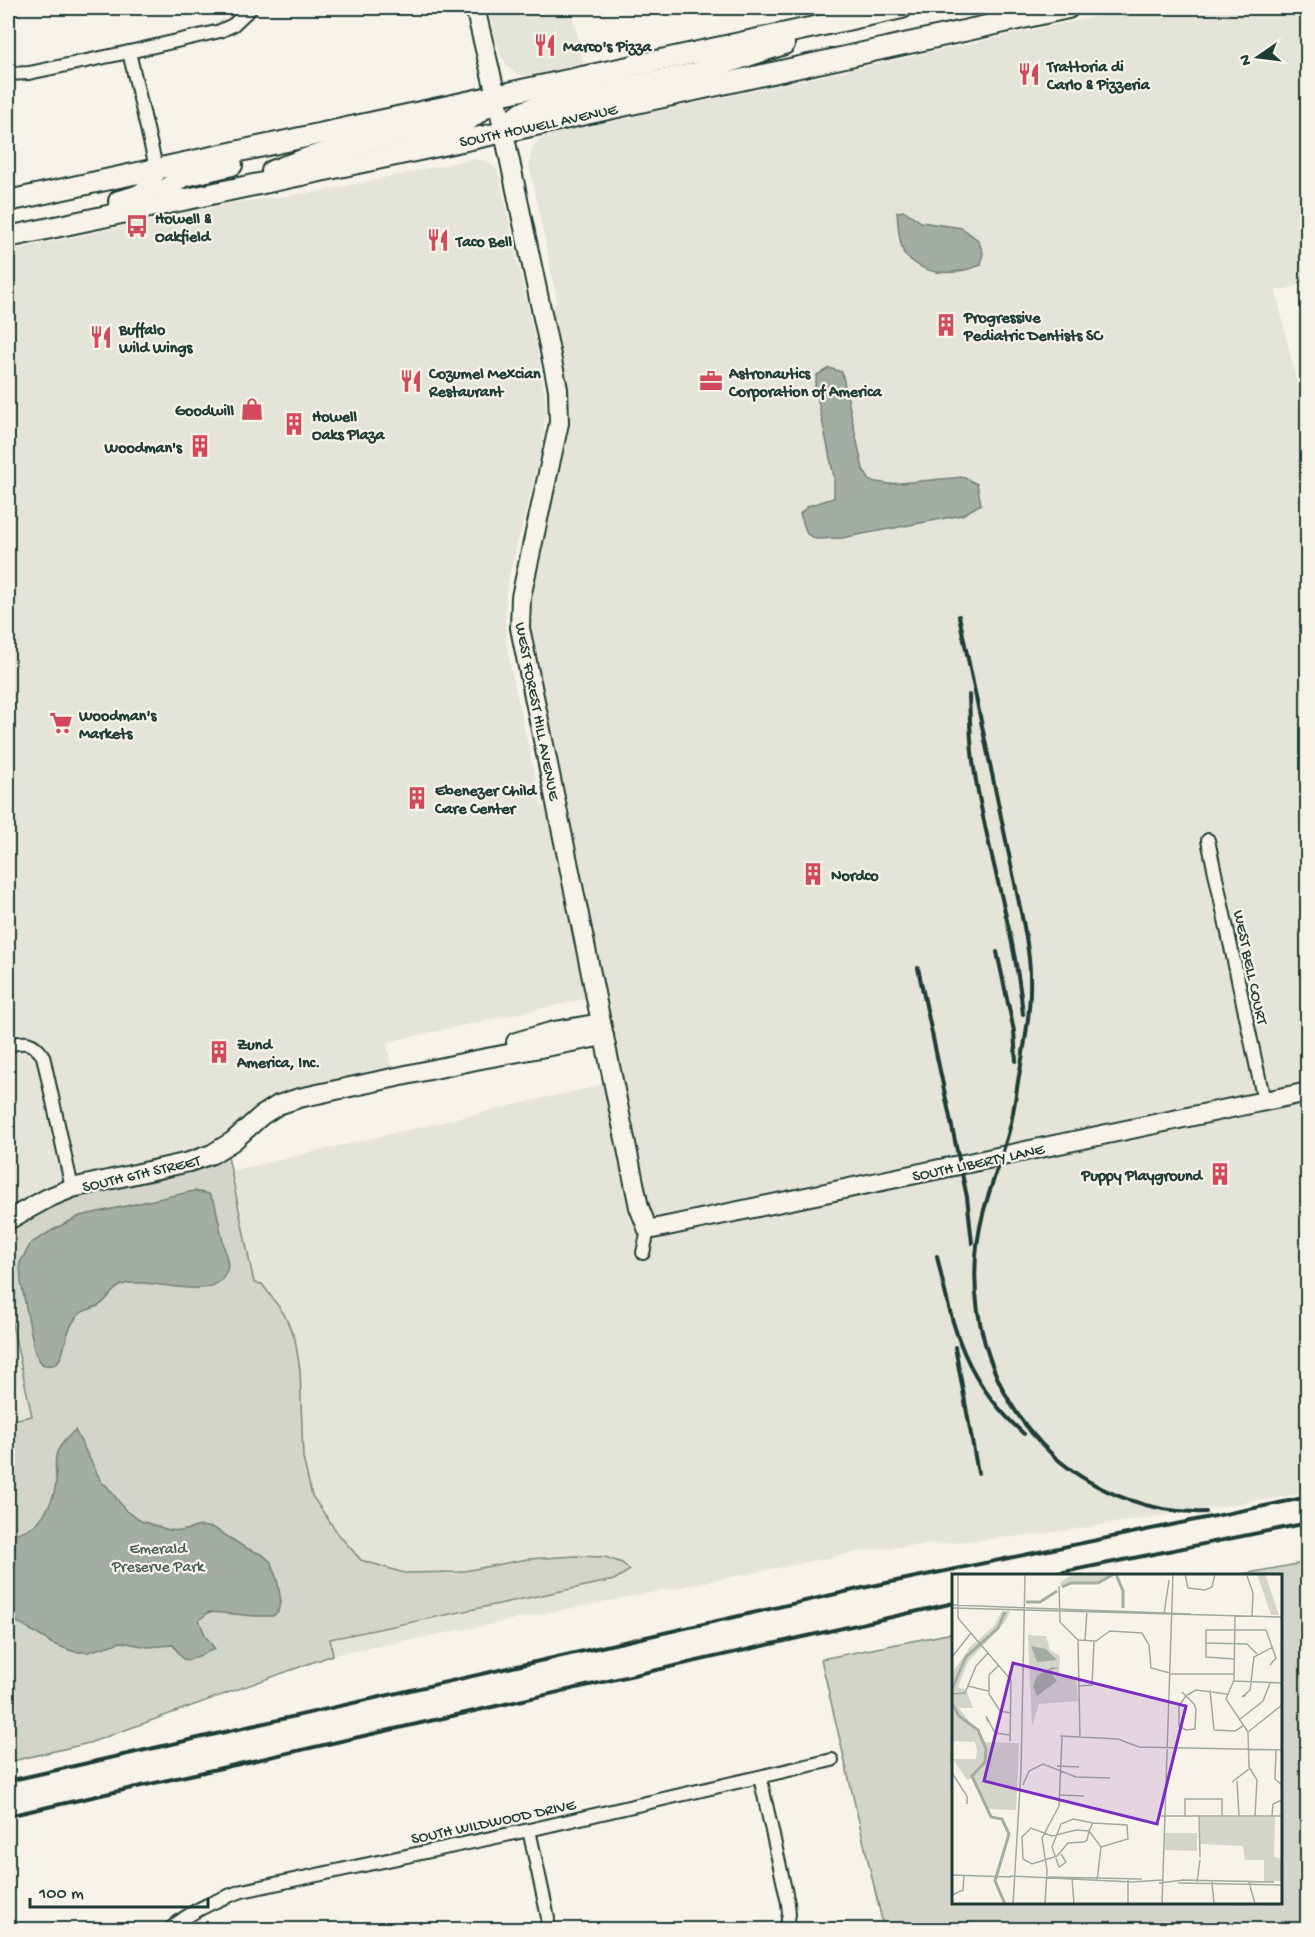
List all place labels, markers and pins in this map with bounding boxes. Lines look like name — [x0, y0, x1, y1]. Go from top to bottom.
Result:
restaurant icon: Marco's Pizza — [532, 32, 558, 58]
place label: Marco's Pizza — [563, 39, 653, 58]
place label: Trattoria di Carlo & Pizzeria — [1045, 59, 1151, 96]
restaurant icon: Trattoria di Carlo & Pizzeria — [1016, 61, 1042, 87]
place label: Howell & Oakfield — [155, 211, 212, 248]
bus stop icon: Howell & Oakfield — [124, 213, 150, 239]
restaurant icon: Taco Bell — [425, 227, 451, 253]
place label: Taco Bell — [454, 234, 513, 253]
place label: Progressive Pediatric Dentists SC — [963, 310, 1104, 347]
building icon: Progressive Pediatric Dentists SC — [933, 312, 959, 338]
place label: Buffalo Wild Wings — [118, 321, 194, 359]
restaurant icon: Buffalo Wild Wings — [88, 324, 114, 350]
place label: Cozumel Mexcian Restaurant — [428, 366, 541, 403]
place label: Astronautics Corporation of America — [728, 366, 883, 403]
restaurant icon: Cozumel Mexcian Restaurant — [398, 368, 424, 394]
office icon: Astronautics Corporation of America — [698, 368, 724, 394]
shop icon: Goodwill — [239, 396, 265, 422]
place label: Goodwill — [175, 403, 234, 422]
place label: Howell Oaks Plaza — [312, 409, 386, 446]
building icon: Howell Oaks Plaza — [281, 411, 307, 437]
building icon: Woodman's — [187, 433, 213, 459]
place label: Woodman's — [104, 440, 183, 459]
place label: Woodman's Markets — [78, 708, 157, 745]
supermarket icon: Woodman's Markets — [48, 710, 74, 736]
place label: Ebenezer Child Care Center — [434, 783, 538, 820]
building icon: Ebenezer Child Care Center — [404, 785, 430, 811]
building icon: Nordco — [800, 861, 826, 887]
place label: Nordco — [831, 868, 879, 887]
place label: Zund America, Inc. — [236, 1037, 320, 1074]
building icon: Zund America, Inc. — [206, 1039, 232, 1065]
building icon: Puppy Playground — [1207, 1161, 1233, 1187]
place label: Puppy Playground — [1081, 1168, 1204, 1187]

